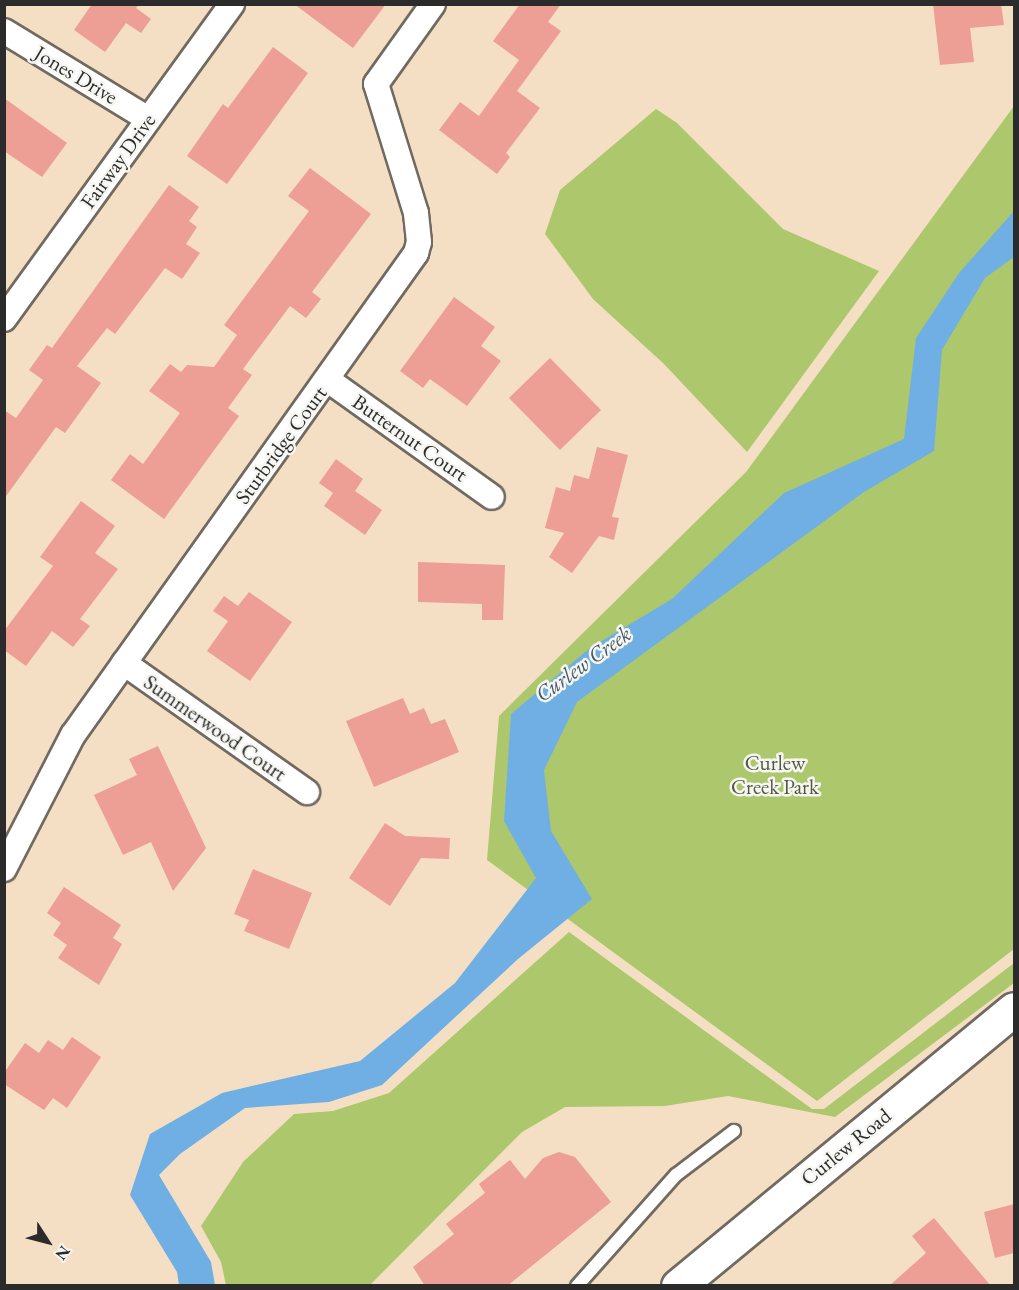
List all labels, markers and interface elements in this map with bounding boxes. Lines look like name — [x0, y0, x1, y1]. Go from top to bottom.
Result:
street label: Jones Drive — [30, 40, 122, 110]
street label: Fairway Drive — [75, 109, 161, 213]
street label: Sturbridge Court — [230, 381, 332, 509]
street label: Butternut Court — [348, 389, 472, 487]
water label: Curlew Creek — [530, 621, 636, 707]
street label: Summerwood Court — [139, 669, 291, 787]
park label: Curlew Creek Park — [731, 750, 819, 800]
street label: Curlew Road — [796, 1103, 896, 1191]
north arrow — [18, 1212, 78, 1272]
text: N — [51, 1241, 75, 1264]

